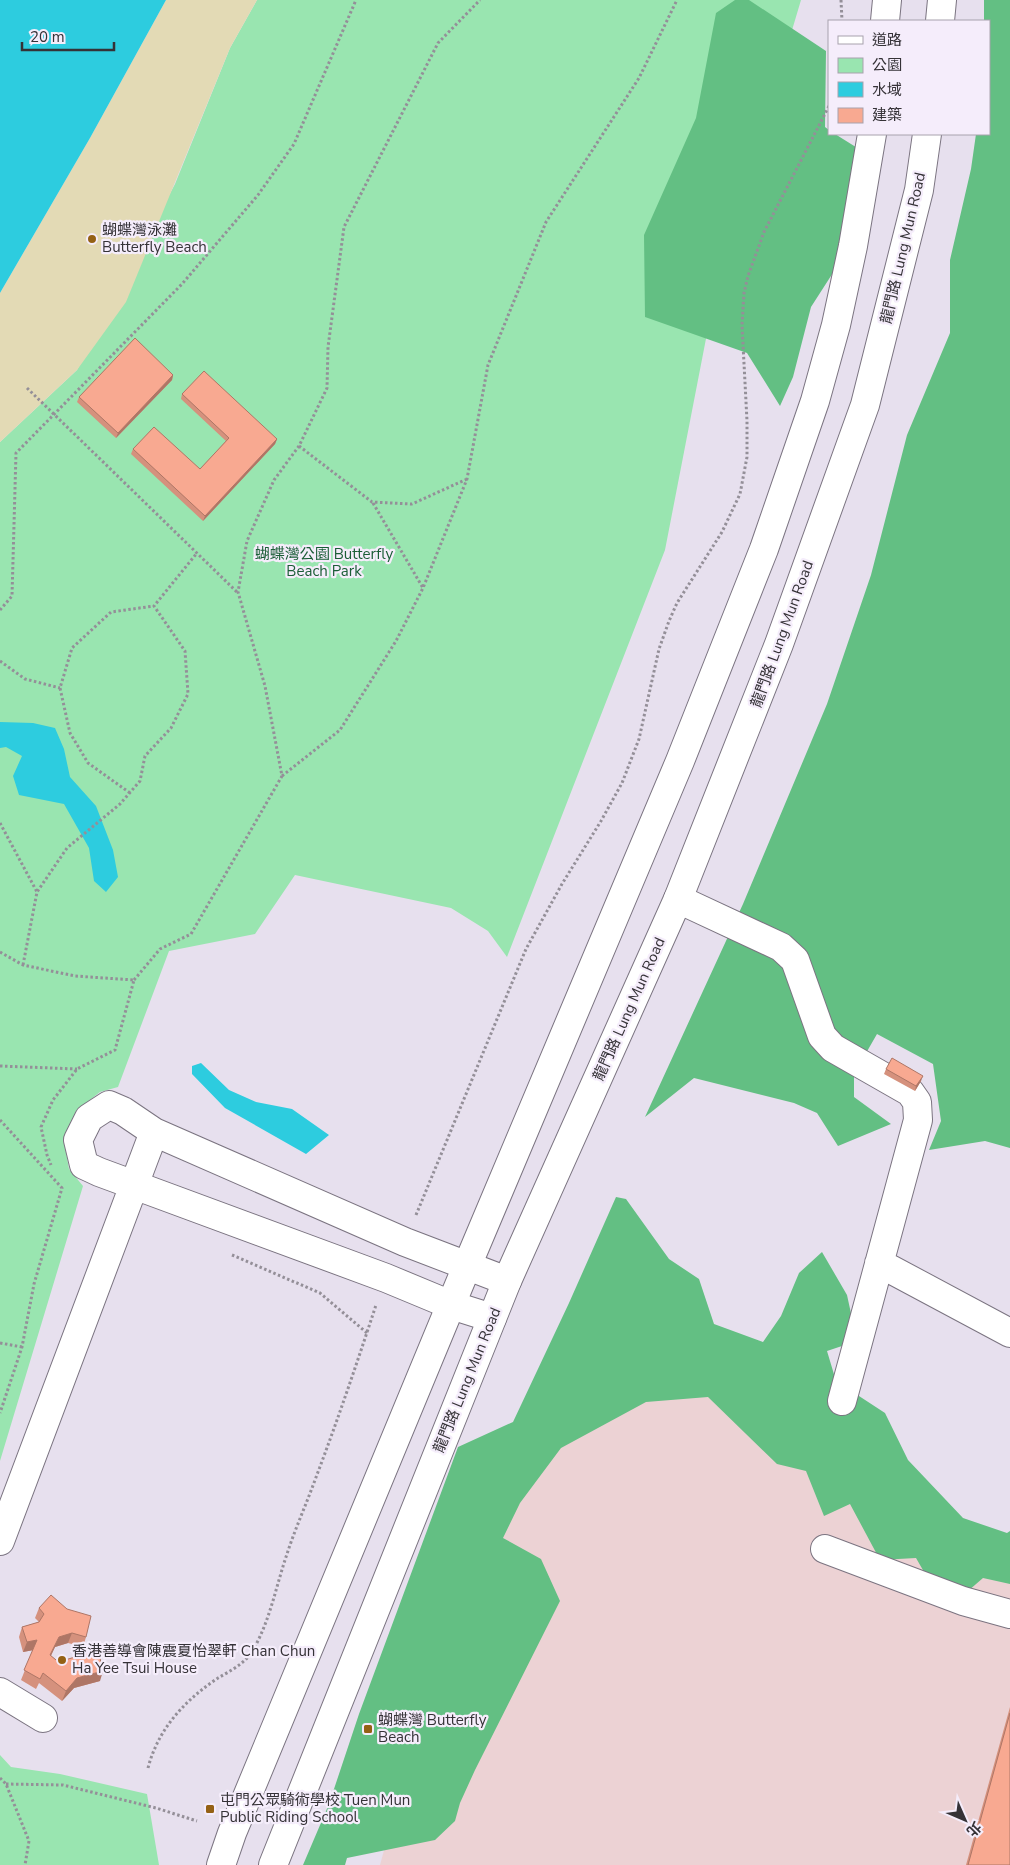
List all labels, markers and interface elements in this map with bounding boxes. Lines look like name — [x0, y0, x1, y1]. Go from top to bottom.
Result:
scale bar — [22, 20, 115, 52]
legend — [828, 20, 990, 135]
text: 20 m — [30, 27, 65, 47]
text: 道路 — [872, 30, 902, 50]
text: 公園 — [872, 55, 902, 75]
text: 水域 — [872, 80, 902, 100]
text: 建築 — [872, 105, 902, 125]
street label: 龍門路 Lung Mun Road — [876, 170, 930, 326]
place label: 蝴蝶灣泳灘 Butterfly Beach — [102, 220, 207, 257]
marker: 蝴蝶灣泳灘 Butterfly Beach — [86, 233, 98, 245]
park label: 蝴蝶灣公園 Butterfly Beach Park — [255, 544, 393, 581]
street label: 龍門路 Lung Mun Road — [746, 558, 818, 710]
street label: 龍門路 Lung Mun Road — [588, 934, 670, 1084]
street label: 龍門路 Lung Mun Road — [429, 1304, 505, 1456]
place label: 香港善導會陳震夏怡翠軒 Chan Chun Ha Yee Tsui House — [72, 1641, 315, 1678]
marker: 香港善導會陳震夏怡翠軒 Chan Chun Ha Yee Tsui House — [56, 1654, 68, 1666]
place label: 蝴蝶灣 Butterfly Beach — [378, 1710, 487, 1747]
marker: 蝴蝶灣 Butterfly Beach — [362, 1723, 374, 1735]
place label: 屯門公眾騎術學校 Tuen Mun Public Riding School — [220, 1790, 410, 1827]
north arrow — [940, 1795, 990, 1845]
marker: 屯門公眾騎術學校 Tuen Mun Public Riding School — [204, 1803, 216, 1815]
text: 北 — [962, 1817, 986, 1841]

